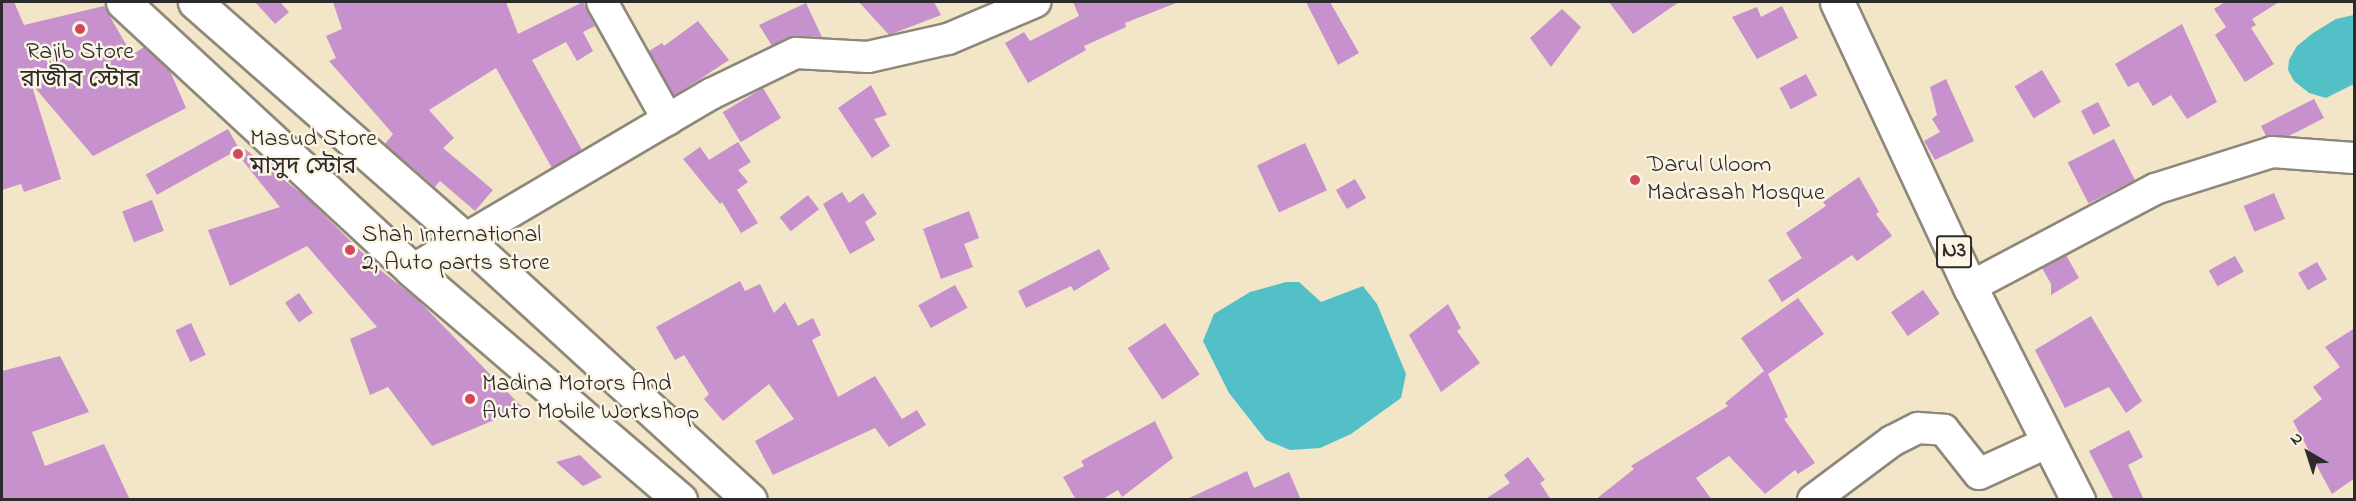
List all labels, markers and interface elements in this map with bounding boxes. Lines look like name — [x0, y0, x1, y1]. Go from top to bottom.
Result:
marker: Rajib Store রাজীব স্টোর — [73, 22, 87, 36]
place label: Rajib Store রাজীব স্টোর — [20, 39, 140, 95]
place label: Masud Store মাসুদ স্টোর — [250, 126, 377, 182]
marker: Masud Store মাসুদ স্টোর — [231, 147, 245, 161]
place label: Darul Uloom Madrasah Mosque — [1647, 152, 1825, 208]
marker: Darul Uloom Madrasah Mosque — [1628, 173, 1642, 187]
place label: Shah International 2, Auto parts store — [362, 222, 550, 278]
road number: N3 — [1936, 233, 1972, 271]
marker: Shah International 2, Auto parts store — [343, 243, 357, 257]
place label: Madina Motors And Auto Mobile Workshop — [482, 371, 699, 427]
marker: Madina Motors And Auto Mobile Workshop — [463, 392, 477, 406]
north arrow — [2278, 423, 2338, 483]
text: N — [2285, 426, 2308, 452]

